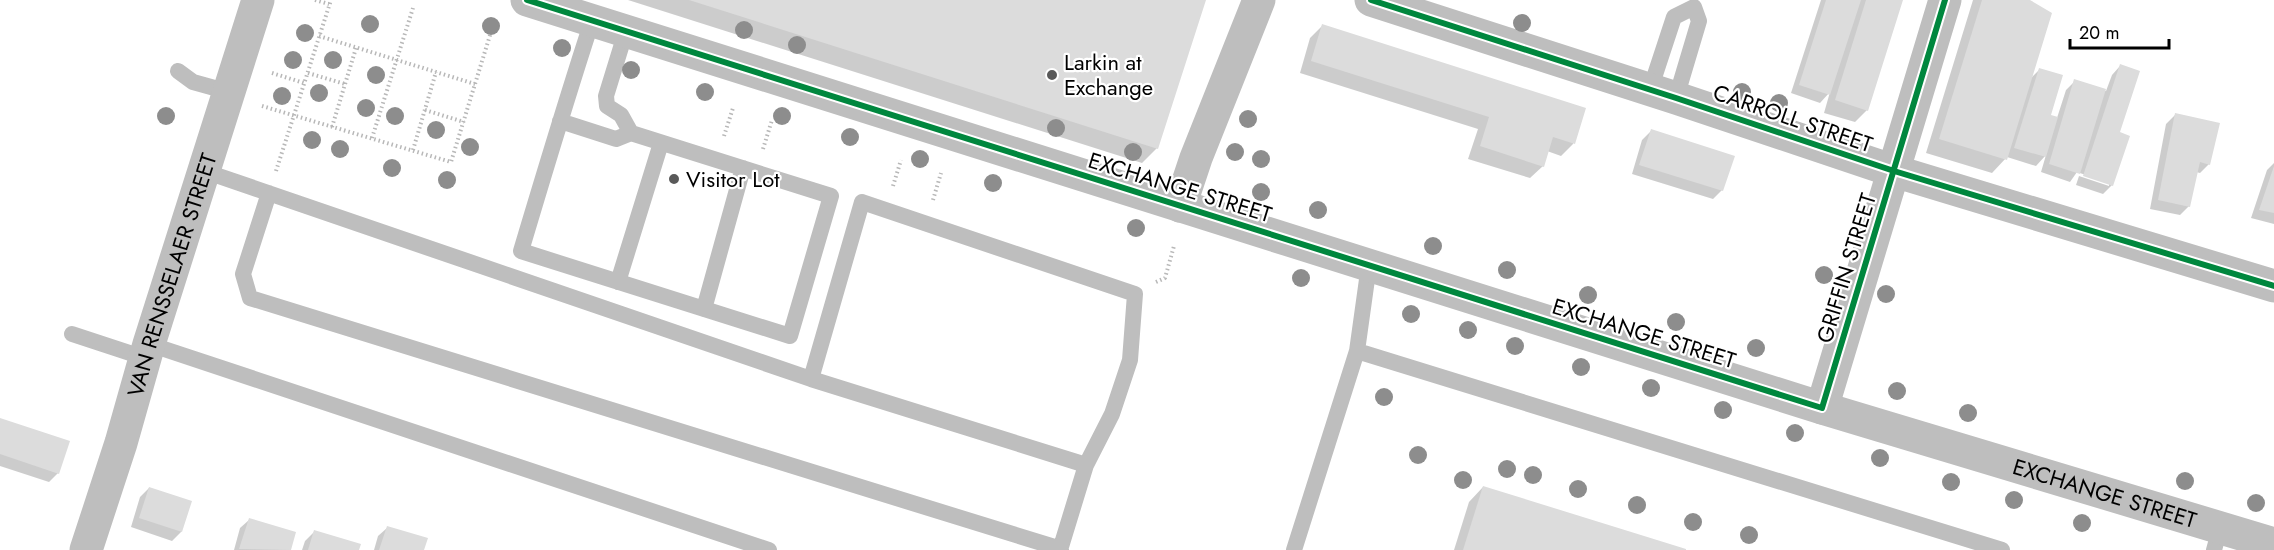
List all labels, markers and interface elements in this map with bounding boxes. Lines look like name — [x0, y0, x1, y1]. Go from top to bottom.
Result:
scale bar — [2070, 12, 2169, 50]
text: 20 m — [2079, 20, 2119, 46]
place label: Larkin at Exchange — [1064, 46, 1153, 103]
marker: Larkin at Exchange — [1045, 68, 1059, 82]
street label: CARROLL STREET — [1709, 76, 1878, 161]
street label: EXCHANGE STREET — [1084, 144, 1276, 230]
street label: VAN RENSSELAER STREET — [119, 148, 225, 401]
place label: Visitor Lot — [686, 163, 780, 195]
marker: Visitor Lot — [667, 172, 681, 186]
street label: GRIFFIN STREET — [1808, 189, 1884, 347]
street label: EXCHANGE STREET — [1548, 290, 1740, 376]
street label: EXCHANGE STREET — [2009, 450, 2201, 536]

